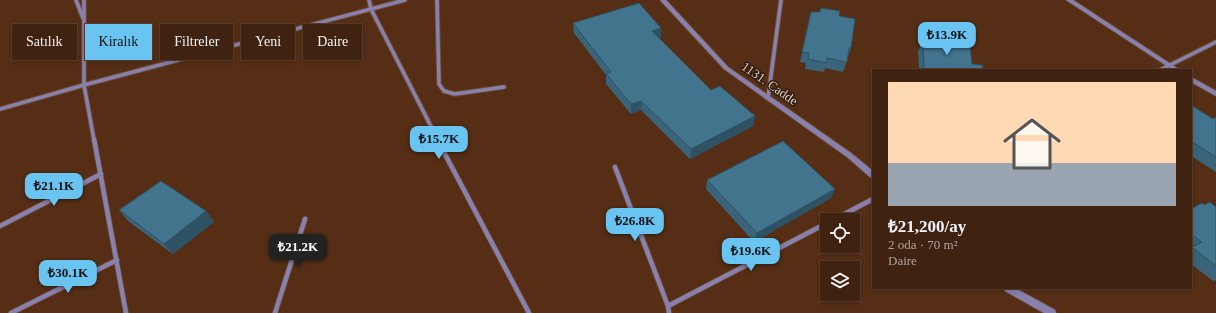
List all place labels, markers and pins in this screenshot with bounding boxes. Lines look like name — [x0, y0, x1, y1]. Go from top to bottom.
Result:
pin: ₺13.9K — [914, 22, 980, 56]
pin: ₺15.7K — [406, 126, 472, 160]
pin: ₺21.1K — [21, 173, 87, 207]
pin: ₺26.8K — [602, 208, 668, 242]
pin: ₺21.2K — [265, 234, 331, 268]
pin: ₺19.6K — [718, 238, 784, 272]
pin: ₺30.1K — [35, 260, 101, 294]

